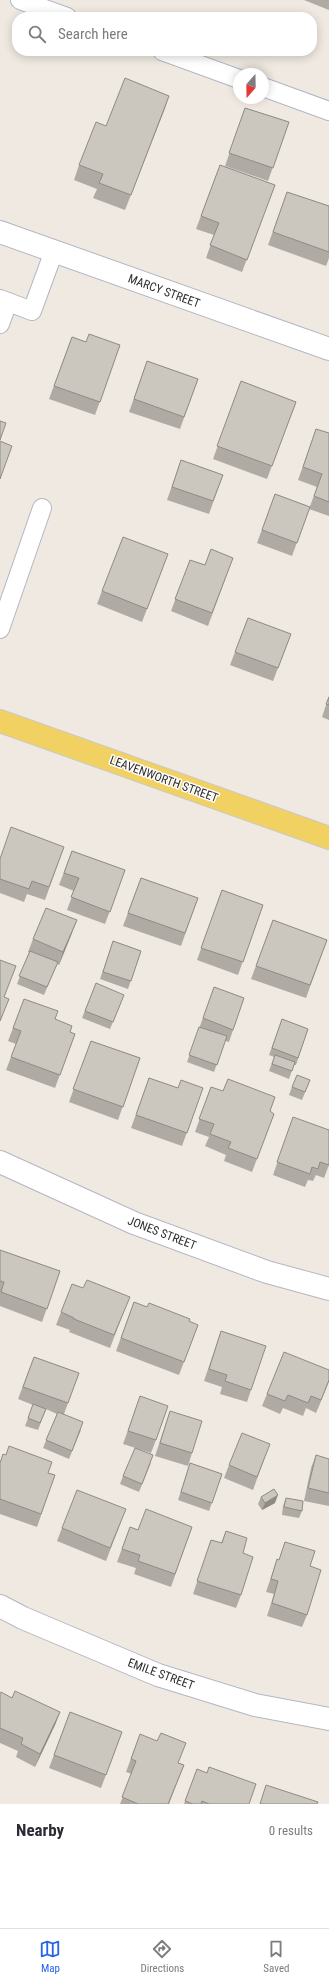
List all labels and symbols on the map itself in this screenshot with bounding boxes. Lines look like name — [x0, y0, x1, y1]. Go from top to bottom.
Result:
north arrow — [233, 68, 269, 104]
street label: MARCY STREET — [126, 272, 202, 310]
street label: LEAVENWORTH STREET — [108, 753, 220, 805]
street label: JONES STREET — [126, 1213, 198, 1253]
street label: EMILE STREET — [126, 1656, 196, 1692]

